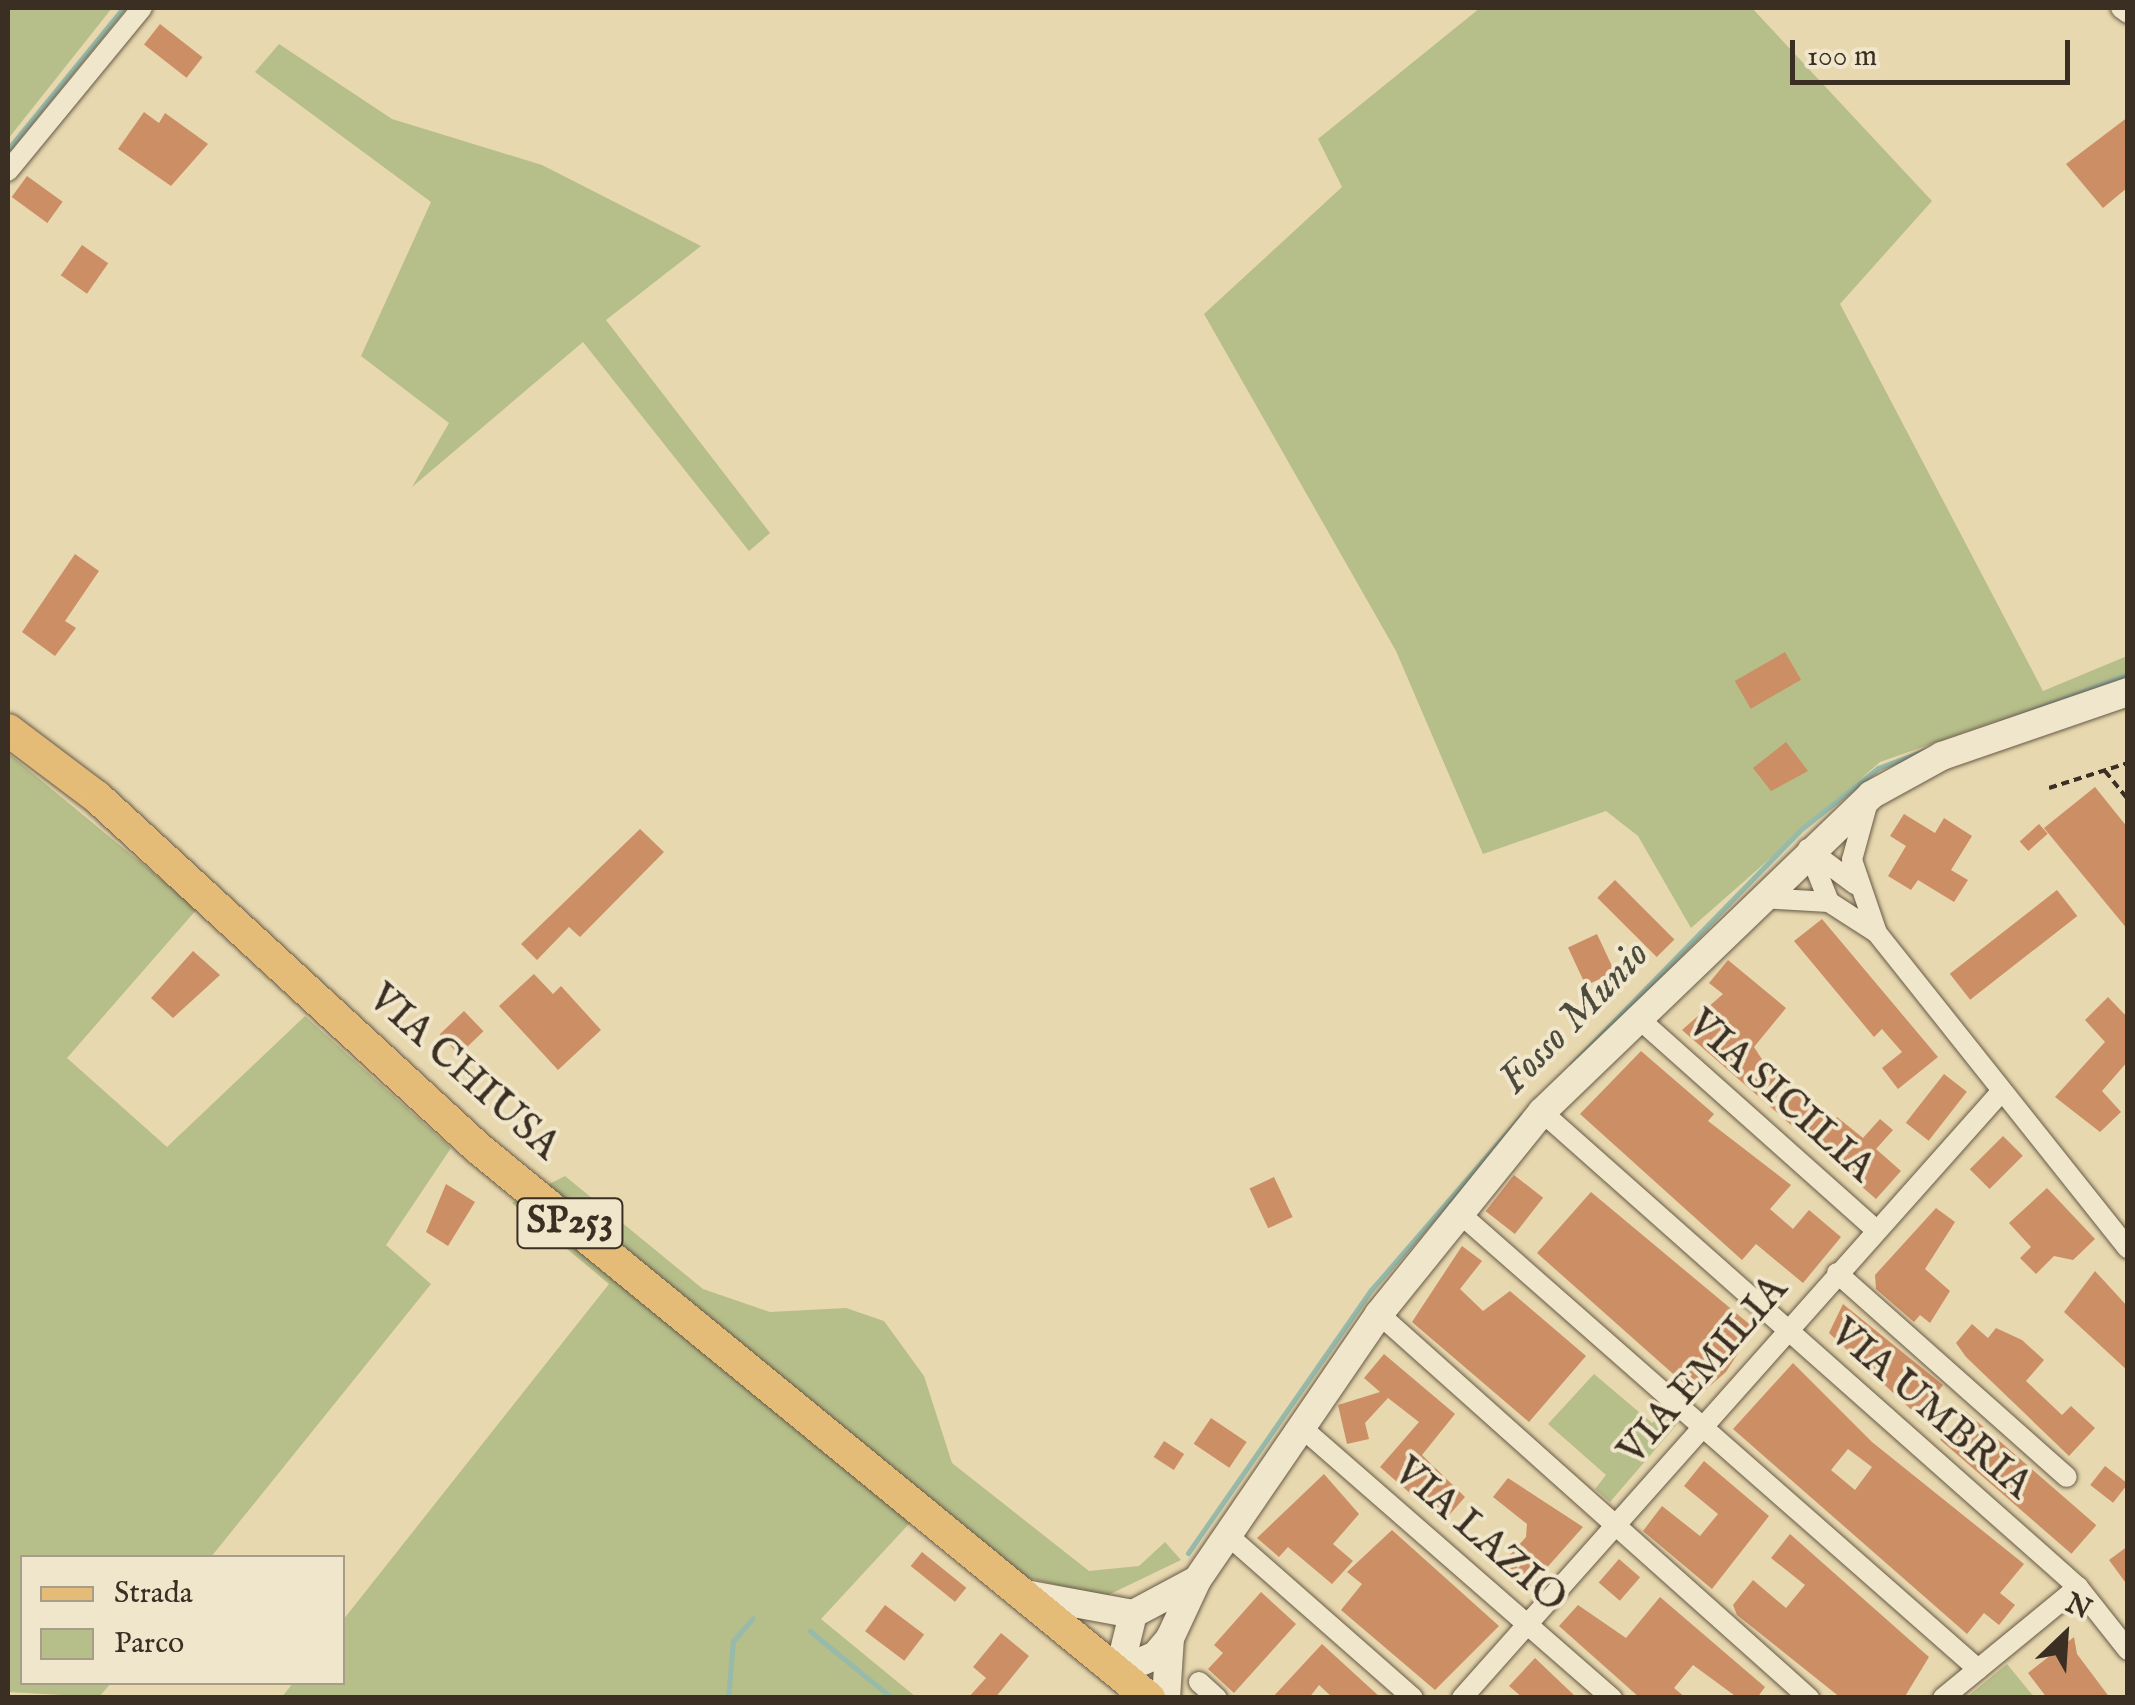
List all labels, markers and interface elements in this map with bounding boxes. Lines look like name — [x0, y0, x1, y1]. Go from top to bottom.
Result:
scale bar — [1795, 20, 2075, 82]
text: 100 m — [1807, 38, 1877, 76]
water label: Fosso Munio — [1489, 931, 1661, 1105]
street label: VIA CHIUSA — [358, 975, 568, 1171]
street label: VIA SICILIA — [1677, 1001, 1883, 1193]
road number: SP253 — [515, 1190, 625, 1256]
street label: VIA EMILIA — [1609, 1267, 1799, 1475]
street label: VIA UMBRIA — [1819, 1309, 2041, 1511]
street label: VIA LAZIO — [1383, 1448, 1575, 1624]
legend — [20, 1555, 345, 1685]
text: Strada — [114, 1575, 193, 1613]
north arrow — [2015, 1585, 2115, 1685]
text: N — [2060, 1586, 2096, 1628]
text: Parco — [114, 1625, 184, 1663]

